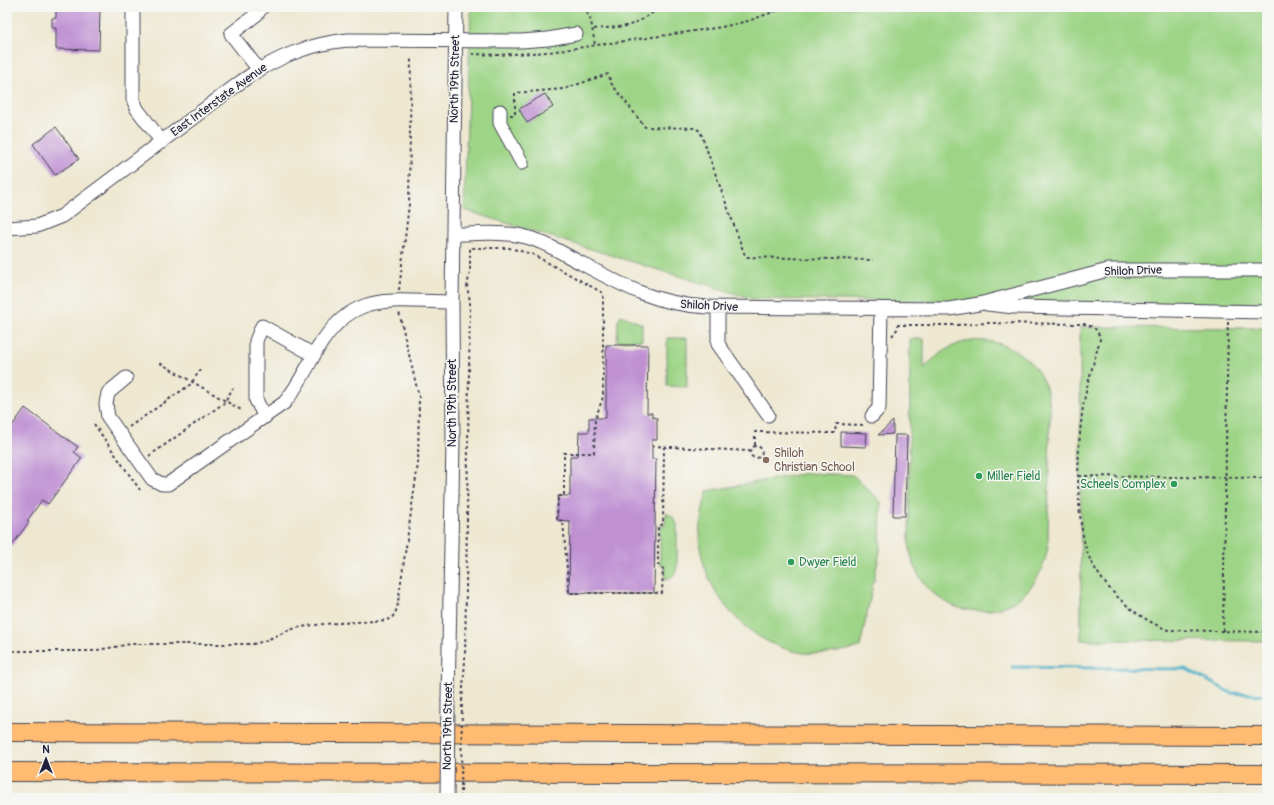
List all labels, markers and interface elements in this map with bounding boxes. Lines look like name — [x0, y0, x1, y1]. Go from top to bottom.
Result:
street label: North 19th Street — [447, 35, 463, 123]
street label: East Interstate Avenue — [168, 60, 270, 140]
street label: Shiloh Drive — [1104, 262, 1162, 280]
street label: Shiloh Drive — [680, 297, 738, 315]
street label: North 19th Street — [445, 359, 460, 447]
place label: Shiloh Christian School — [774, 446, 855, 475]
marker: Shiloh Christian School — [761, 455, 771, 465]
place label: Miller Field — [987, 469, 1040, 484]
marker: Miller Field — [974, 471, 984, 481]
place label: Scheels Complex — [1080, 477, 1166, 492]
marker: Scheels Complex — [1169, 479, 1179, 489]
place label: Dwyer Field — [799, 555, 857, 570]
marker: Dwyer Field — [786, 557, 796, 567]
street label: North 19th Street — [440, 682, 456, 770]
north arrow — [26, 739, 66, 779]
text: N — [42, 743, 50, 756]

